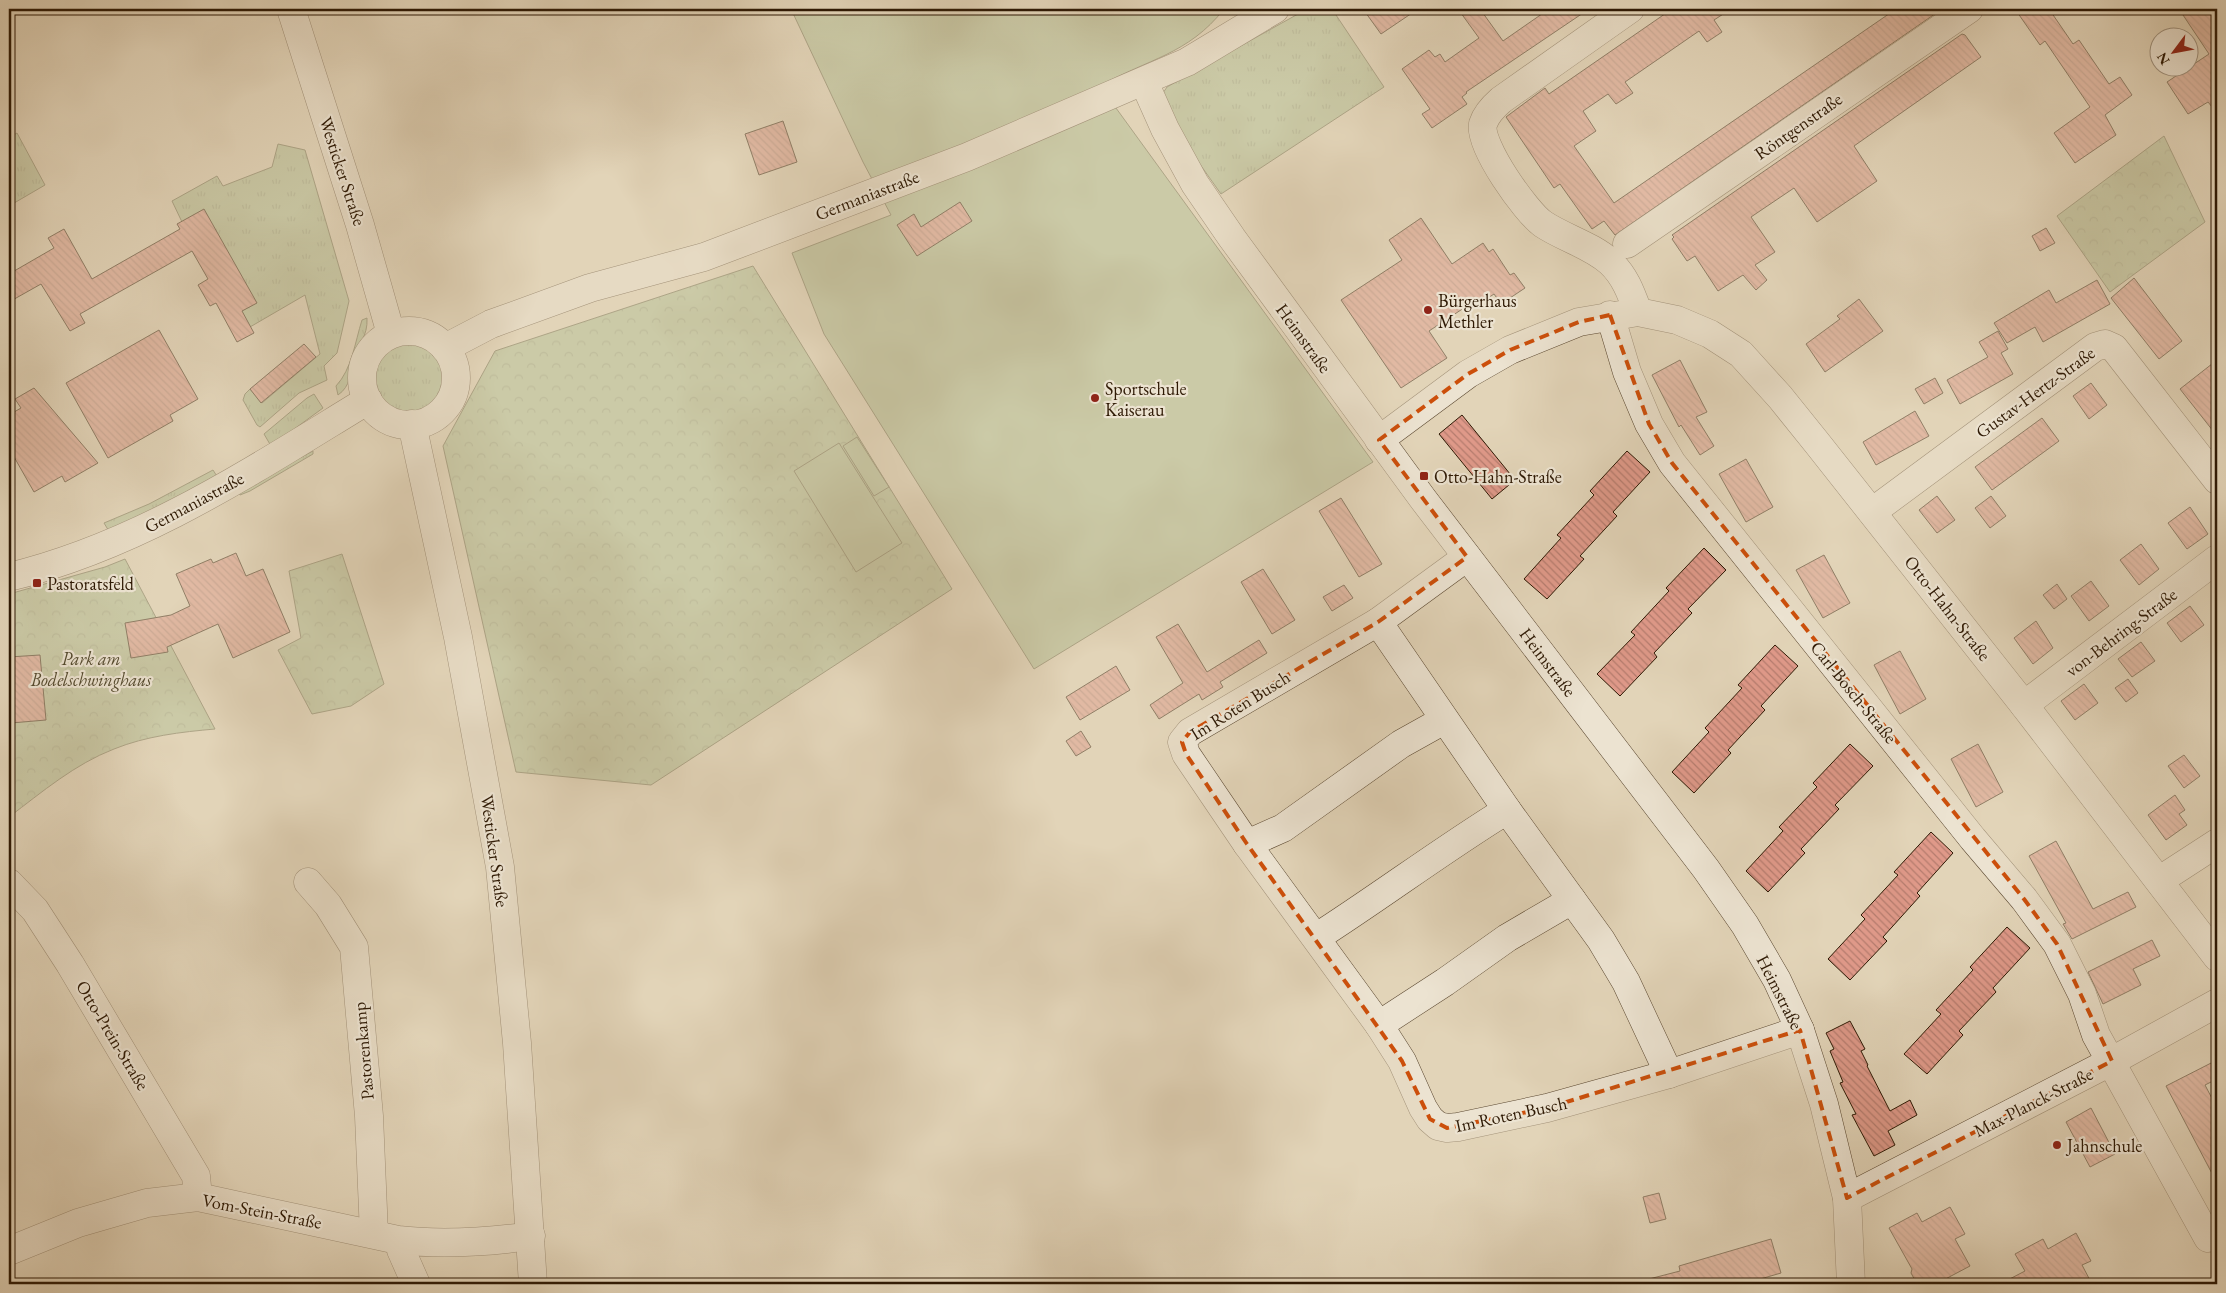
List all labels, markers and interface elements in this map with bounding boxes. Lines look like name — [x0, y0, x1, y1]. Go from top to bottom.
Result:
north arrow — [2148, 28, 2198, 78]
text: N — [2152, 49, 2174, 68]
street label: Röntgenstraße — [1750, 87, 1846, 165]
street label: Westicker Straße — [315, 114, 371, 228]
street label: Germaniastraße — [812, 165, 922, 225]
place label: Bürgerhaus Methler — [1438, 289, 1517, 333]
street label: Heimstraße — [1271, 299, 1337, 377]
marker: Bürgerhaus Methler — [1422, 304, 1434, 316]
street label: Gustav-Hertz-Straße — [1971, 341, 2099, 443]
place label: Sportschule Kaiserau — [1105, 377, 1187, 421]
marker: Sportschule Kaiserau — [1089, 392, 1101, 404]
place label: Otto-Hahn-Straße — [1434, 465, 1562, 488]
street label: Germaniastraße — [140, 466, 248, 538]
marker: Otto-Hahn-Straße — [1418, 470, 1430, 482]
street label: Otto-Hahn-Straße — [1900, 551, 1996, 665]
place label: Pastoratsfeld — [47, 572, 135, 595]
marker: Pastoratsfeld — [31, 577, 43, 589]
street label: von-Behring-Straße — [2061, 583, 2181, 681]
street label: Heimstraße — [1515, 623, 1581, 701]
street label: Carl-Bosch-Straße — [1806, 636, 1902, 748]
park label: Park am Bodelschwinghaus — [30, 647, 152, 692]
street label: Im Roten Busch — [1186, 665, 1294, 745]
street label: Westicker Straße — [476, 793, 514, 909]
street label: Heimstraße — [1751, 951, 1809, 1033]
street label: Otto-Prein-Straße — [71, 976, 155, 1094]
street label: Pastorenkamp — [347, 1001, 379, 1101]
street label: Max-Planck-Straße — [1970, 1062, 2096, 1142]
street label: Im Roten Busch — [1453, 1091, 1569, 1137]
place label: Jahnschule — [2065, 1134, 2142, 1157]
marker: Jahnschule — [2051, 1139, 2063, 1151]
street label: Vom-Stein-Straße — [200, 1188, 324, 1234]

